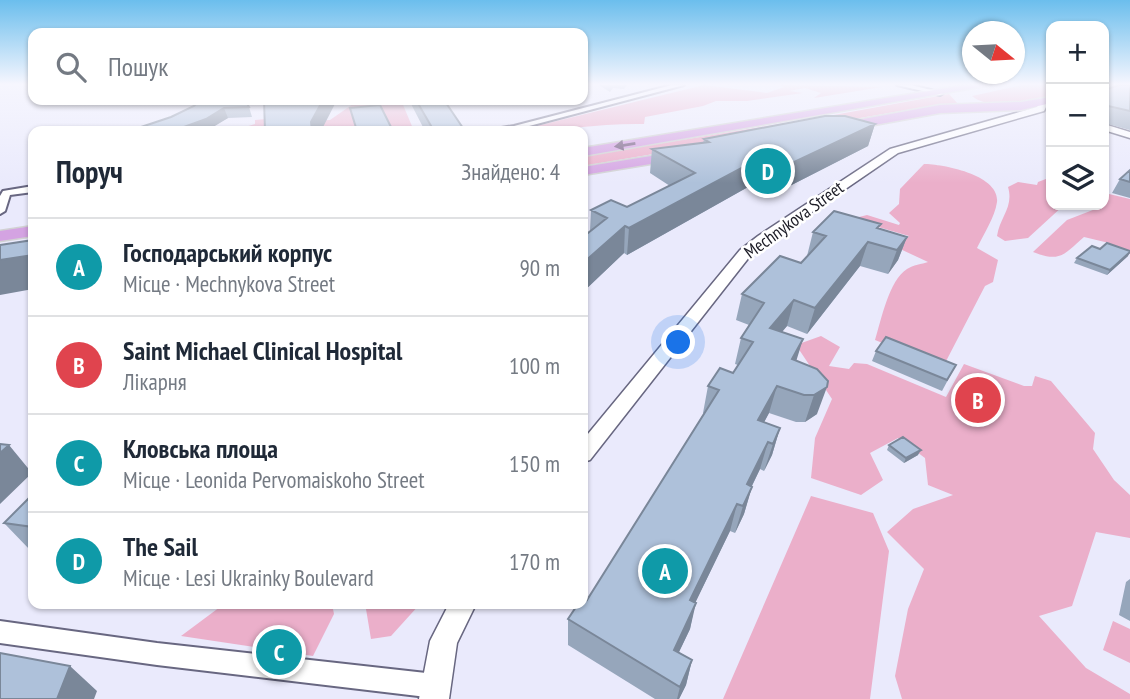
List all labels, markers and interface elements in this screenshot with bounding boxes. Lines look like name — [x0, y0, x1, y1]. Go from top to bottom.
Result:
north arrow — [962, 21, 1025, 84]
map controls — [1046, 21, 1109, 210]
button: + — [1046, 21, 1109, 84]
search box — [28, 28, 588, 105]
icon: search — [52, 48, 90, 86]
text: Пошук — [108, 50, 168, 83]
button: − — [1046, 84, 1109, 147]
one-way arrow — [613, 140, 635, 151]
pin: D — [745, 145, 791, 197]
button: layers — [1046, 147, 1109, 210]
text: Поруч — [56, 152, 123, 191]
text: Знайдено: 4 — [461, 157, 560, 186]
street label: Mechnykova Street — [739, 176, 848, 263]
text: Господарський корпус — [123, 236, 332, 269]
text: A — [73, 253, 85, 282]
text: 90 m — [519, 253, 560, 282]
text: Місце · Mechnykova Street — [123, 269, 335, 298]
your location — [661, 325, 695, 359]
text: Saint Michael Clinical Hospital — [123, 334, 402, 367]
text: B — [73, 351, 85, 380]
text: 100 m — [509, 351, 560, 380]
text: Лікарня — [123, 367, 187, 396]
pin: B — [955, 374, 1001, 426]
text: Кловська площа — [123, 432, 278, 465]
text: C — [74, 449, 84, 478]
text: 150 m — [509, 449, 560, 478]
text: Місце · Leonida Pervomaiskoho Street — [123, 465, 425, 494]
text: The Sail — [123, 530, 198, 563]
pin: A — [642, 545, 688, 597]
text: D — [73, 547, 85, 576]
text: 170 m — [509, 547, 560, 576]
text: Місце · Lesi Ukrainky Boulevard — [123, 563, 374, 592]
pin: C — [256, 626, 302, 678]

